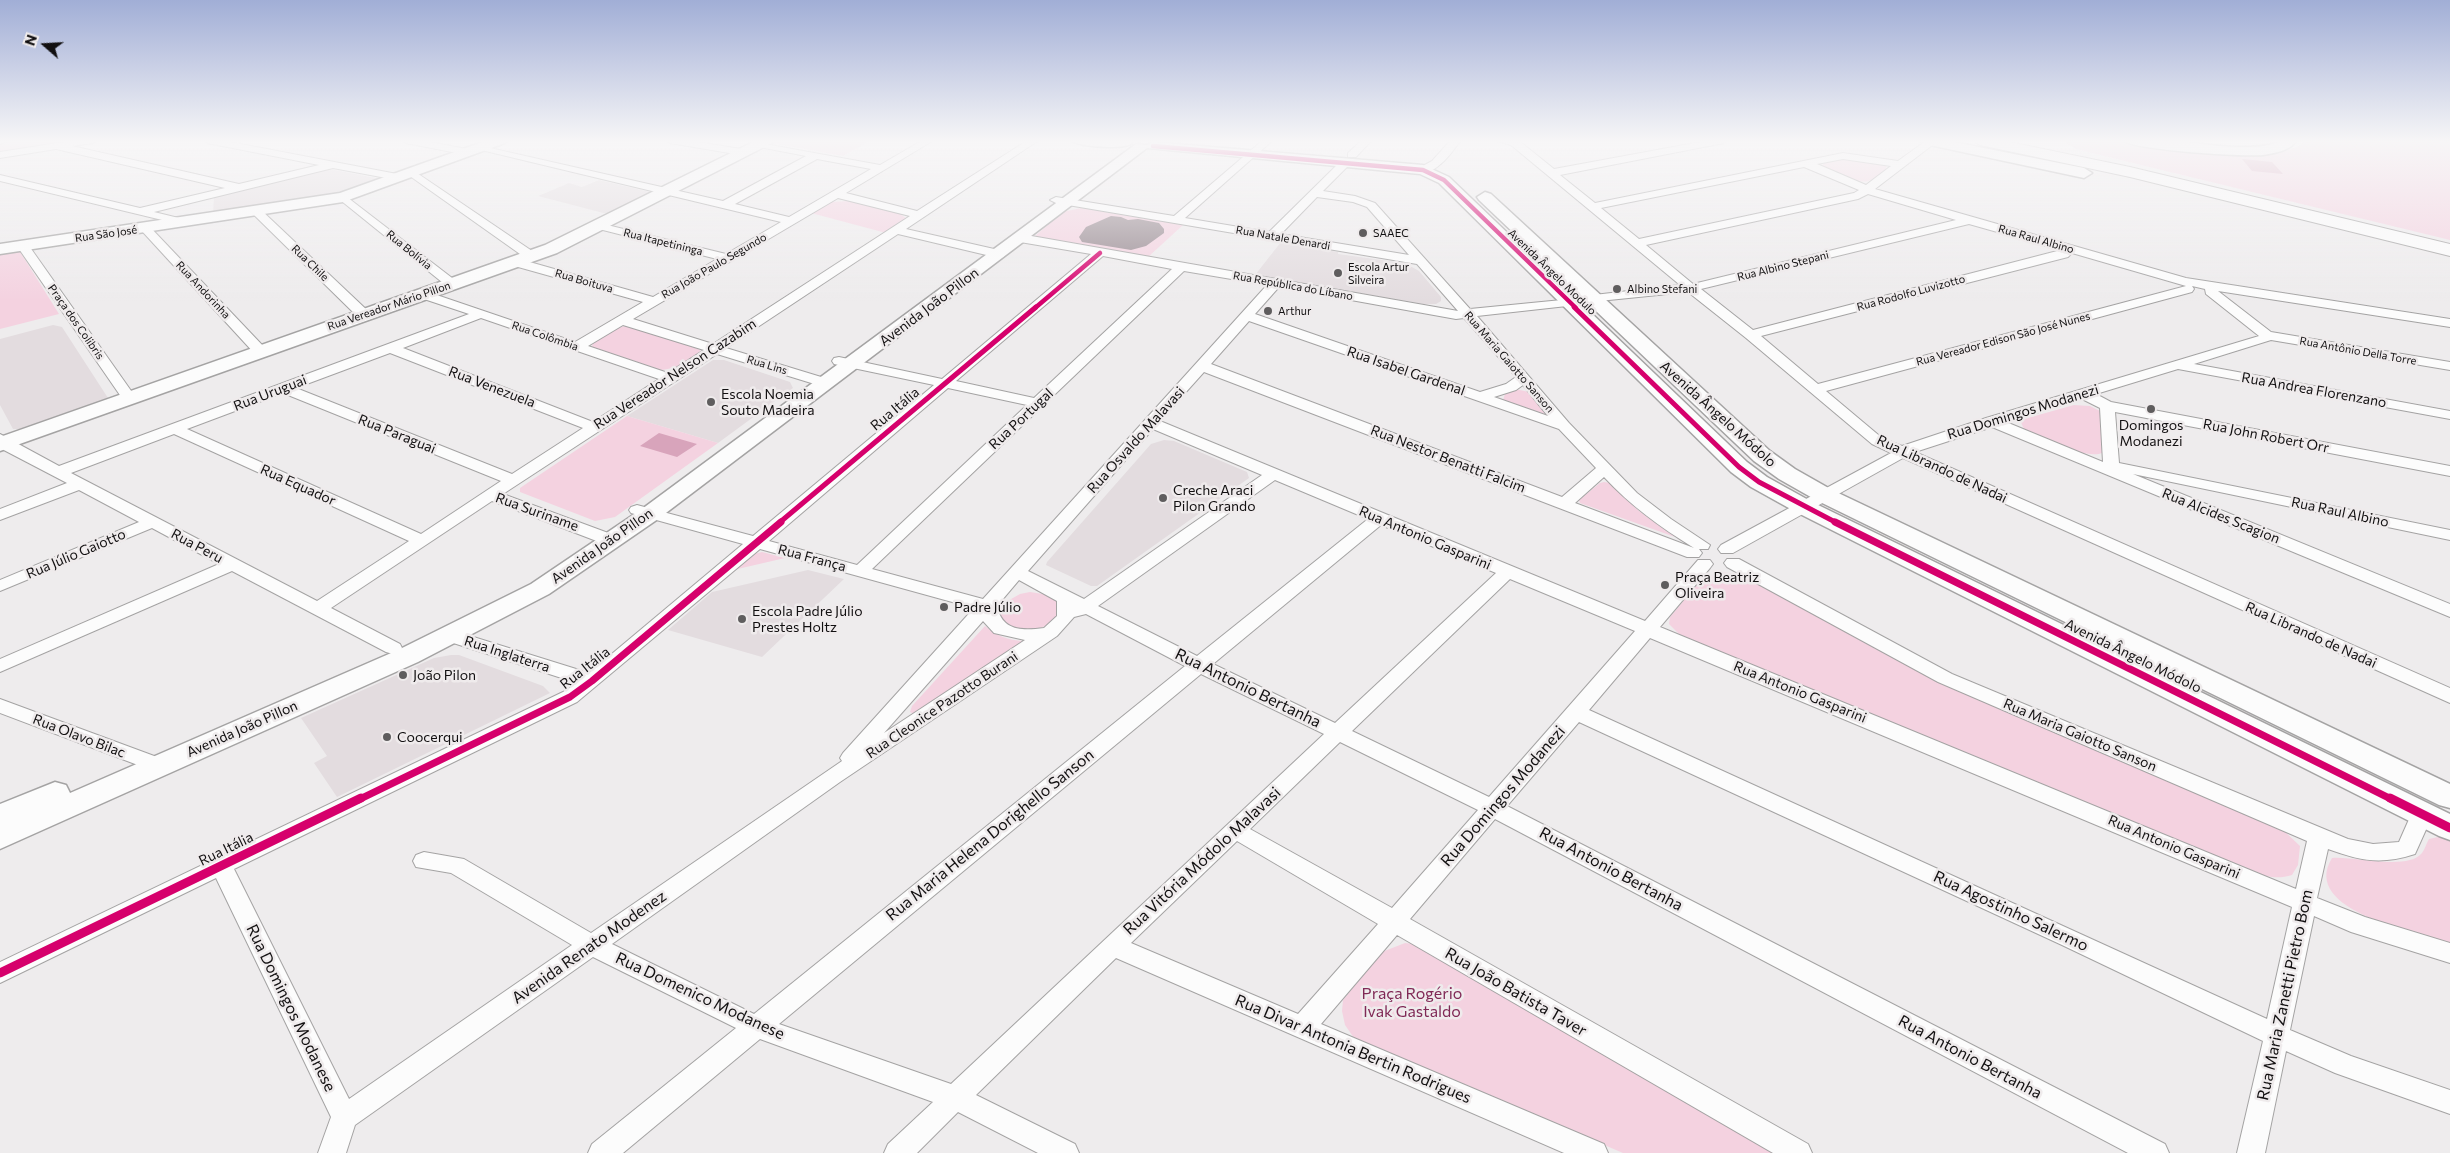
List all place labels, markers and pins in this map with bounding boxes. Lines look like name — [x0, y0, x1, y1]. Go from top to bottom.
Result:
place label: SAAEC — [1373, 226, 1409, 240]
marker: SAAEC — [1357, 227, 1369, 239]
place label: Escola Artur Silveira — [1348, 260, 1409, 286]
marker: Escola Artur Silveira — [1332, 267, 1344, 279]
place label: Albino Stefani — [1627, 282, 1697, 296]
marker: Albino Stefani — [1611, 283, 1623, 295]
place label: Arthur — [1278, 304, 1311, 318]
marker: Arthur — [1262, 305, 1274, 317]
place label: Escola Noemia Souto Madeira — [721, 386, 815, 418]
marker: Escola Noemia Souto Madeira — [705, 396, 717, 408]
marker: Domingos Modanezi — [2145, 403, 2157, 415]
place label: Domingos Modanezi — [2119, 417, 2183, 450]
place label: Creche Araci Pilon Grando — [1173, 482, 1256, 514]
marker: Creche Araci Pilon Grando — [1157, 492, 1169, 504]
place label: Praça Beatriz Oliveira — [1675, 569, 1759, 602]
marker: Praça Beatriz Oliveira — [1659, 579, 1671, 591]
place label: Padre Júlio — [954, 599, 1021, 615]
marker: Padre Júlio — [938, 601, 950, 613]
place label: Escola Padre Júlio Prestes Holtz — [752, 603, 863, 636]
marker: Escola Padre Júlio Prestes Holtz — [736, 613, 748, 625]
place label: João Pilon — [413, 667, 476, 683]
marker: João Pilon — [397, 669, 409, 681]
place label: Coocerqui — [397, 729, 463, 745]
marker: Coocerqui — [381, 731, 393, 743]

